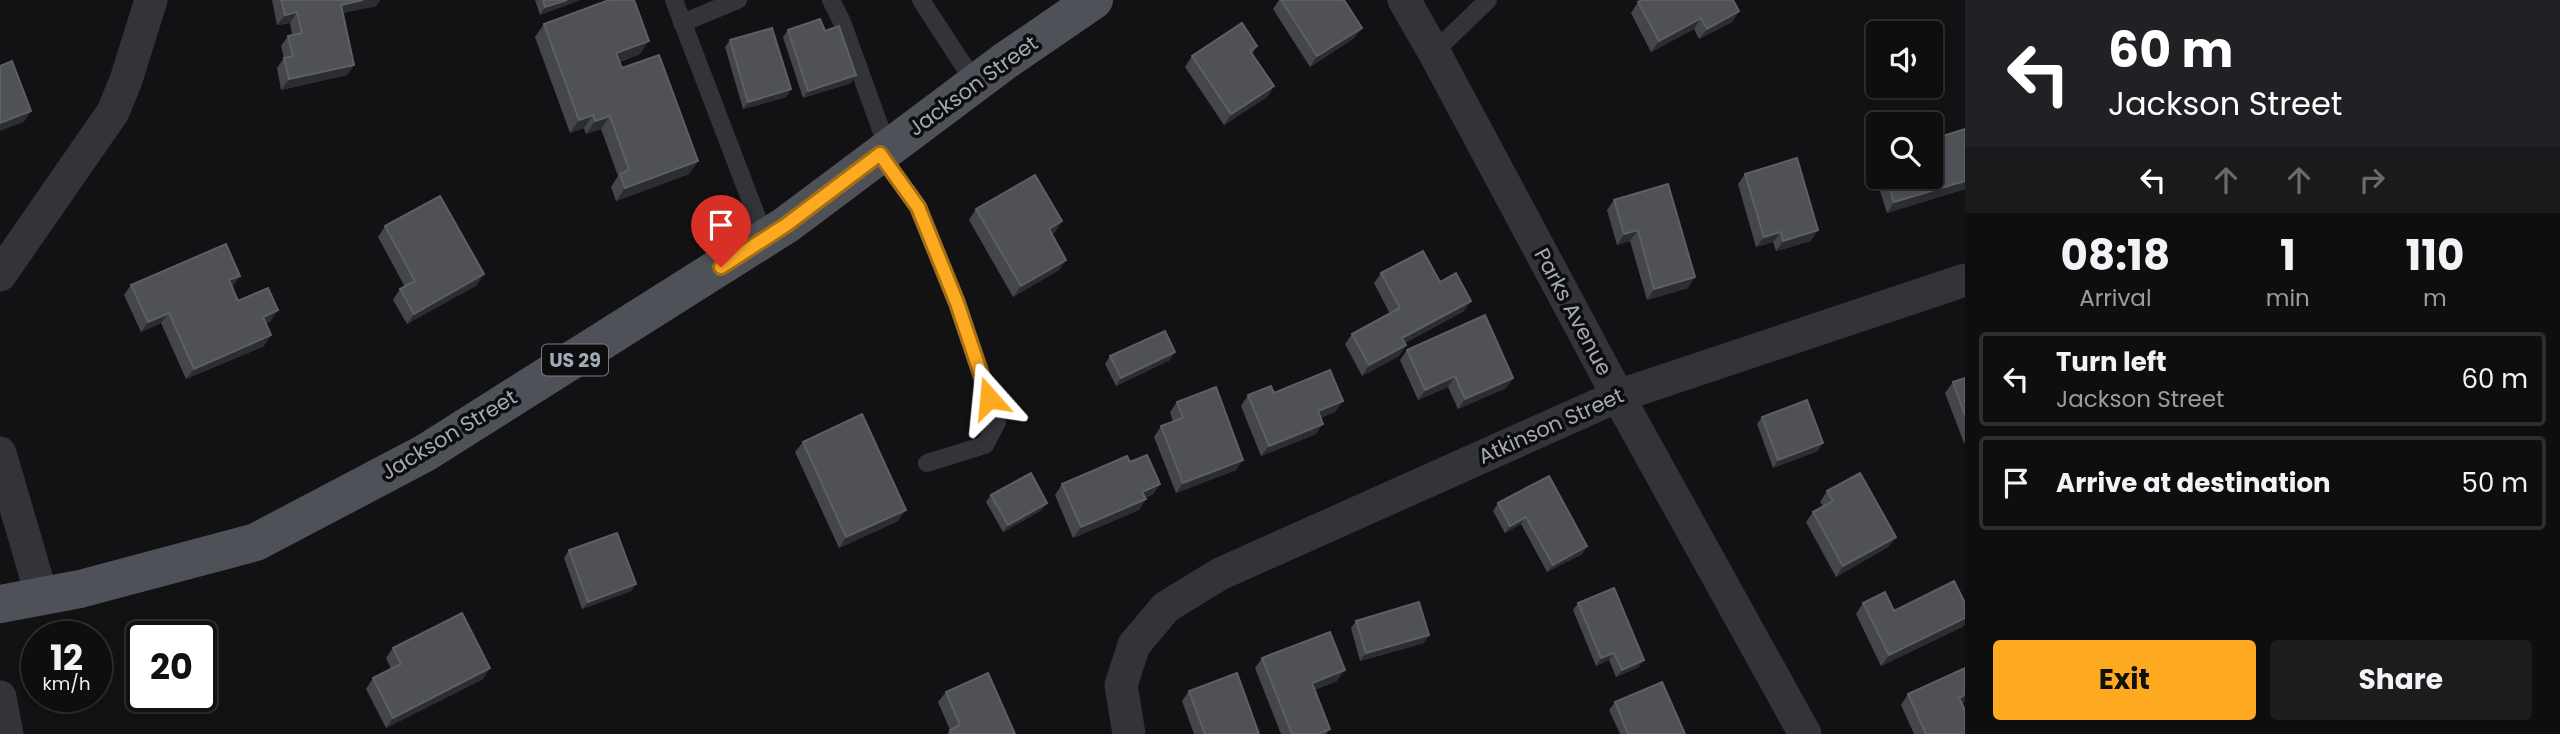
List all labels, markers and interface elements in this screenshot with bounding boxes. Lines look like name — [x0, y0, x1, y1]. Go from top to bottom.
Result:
text: 60 m — [2108, 16, 2233, 84]
map controls — [1866, 21, 1943, 189]
button: sound — [1866, 21, 1943, 98]
icon: left — [1993, 28, 2084, 119]
street label: Jackson Street — [902, 29, 1043, 143]
text: Jackson Street — [2108, 81, 2342, 126]
button: search — [1866, 112, 1943, 189]
icon: left — [2134, 161, 2172, 199]
icon: ahead — [2207, 161, 2245, 199]
icon: ahead — [2280, 161, 2318, 199]
icon: right — [2353, 161, 2391, 199]
pin — [691, 195, 751, 267]
icon: arrive — [702, 206, 740, 244]
text: 08:18 — [2061, 226, 2170, 285]
text: 1 — [2280, 226, 2296, 285]
text: 110 — [2405, 226, 2464, 285]
street label: Parks Avenue — [1528, 243, 1619, 381]
text: Arrival — [2079, 282, 2152, 314]
text: min — [2266, 282, 2310, 314]
text: m — [2423, 282, 2447, 314]
road number: US 29 — [542, 344, 608, 376]
text: Turn left — [2056, 344, 2167, 380]
icon: left — [1997, 360, 2035, 398]
position arrow — [952, 361, 1026, 435]
text: 60 m — [2461, 361, 2528, 397]
street label: Atkinson Street — [1474, 381, 1628, 471]
street label: Jackson Street — [375, 383, 522, 487]
text: Jackson Street — [2056, 383, 2224, 415]
icon: arrive — [1997, 464, 2035, 502]
text: Arrive at destination — [2056, 465, 2331, 501]
text: 50 m — [2462, 465, 2528, 501]
speed limit sign: 20 — [126, 621, 217, 712]
text: 12 — [50, 633, 83, 682]
button: Exit — [1993, 640, 2256, 720]
button: Share — [2270, 640, 2532, 720]
text: km/h — [43, 671, 90, 696]

